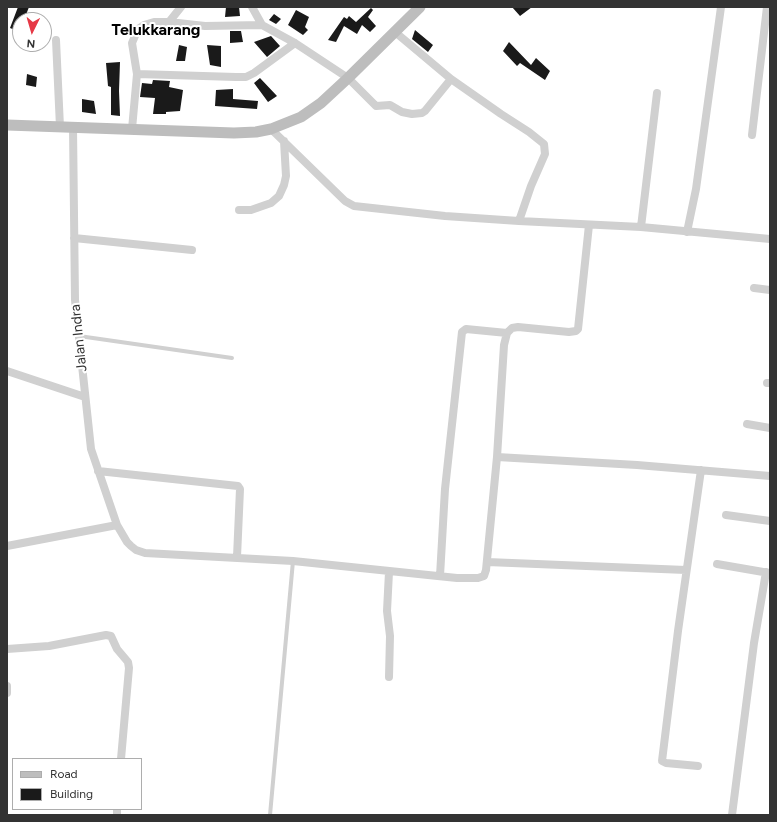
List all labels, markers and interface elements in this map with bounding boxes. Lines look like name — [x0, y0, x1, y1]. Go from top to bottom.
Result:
north arrow — [12, 12, 52, 52]
district label: Telukkarang — [112, 20, 200, 40]
text: N — [26, 37, 36, 50]
street label: Jalan Indra — [67, 304, 91, 372]
legend — [12, 758, 142, 810]
text: Road — [50, 767, 78, 781]
text: Building — [50, 787, 93, 801]

